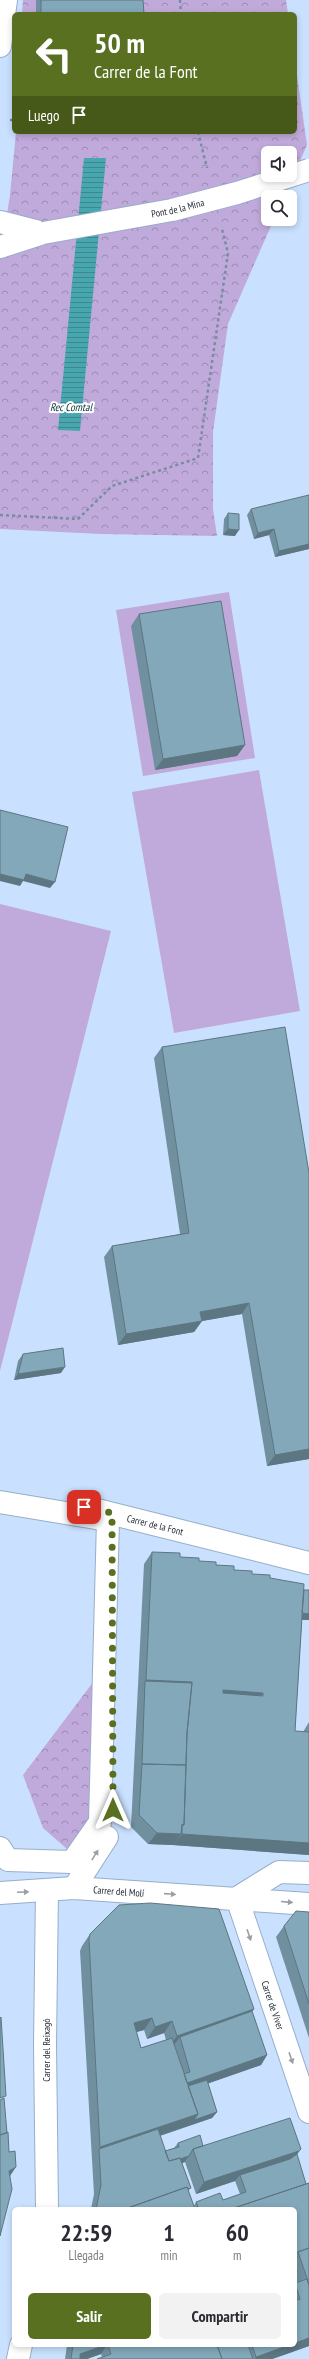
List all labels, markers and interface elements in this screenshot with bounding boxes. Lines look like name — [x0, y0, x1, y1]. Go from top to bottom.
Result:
text: 50 m — [94, 24, 145, 61]
icon: left — [28, 28, 80, 80]
text: Carrer de la Font — [94, 60, 198, 83]
icon: arrive — [68, 104, 90, 126]
text: Luego — [28, 106, 60, 125]
map controls — [261, 146, 297, 226]
button: sound — [261, 146, 297, 182]
button: search — [261, 190, 297, 226]
street label: Pont de la Mina — [150, 196, 206, 221]
water label: Rec Comtal — [50, 400, 93, 414]
pin — [67, 1490, 101, 1524]
icon: arrive — [73, 1496, 95, 1518]
street label: Carrer de la Font — [125, 1512, 185, 1538]
position arrow — [92, 1789, 134, 1831]
one-way arrow — [91, 1850, 99, 1860]
street label: Carrer del Molí — [93, 1883, 145, 1900]
one-way arrow — [17, 1888, 29, 1895]
one-way arrow — [164, 1891, 176, 1898]
one-way arrow — [281, 1899, 293, 1906]
one-way arrow — [246, 1930, 252, 1942]
street label: Carrer de Viver — [258, 1979, 287, 2032]
street label: Carrer del Reixagó — [40, 2018, 53, 2082]
one-way arrow — [288, 2053, 294, 2065]
text: 22:59 — [60, 2217, 112, 2248]
text: 1 — [163, 2217, 175, 2248]
text: 60 — [226, 2217, 249, 2248]
text: Llegada — [69, 2247, 104, 2264]
text: min — [160, 2247, 177, 2264]
text: m — [233, 2247, 241, 2264]
button: Salir — [28, 2293, 151, 2339]
button: Compartir — [159, 2293, 281, 2339]

